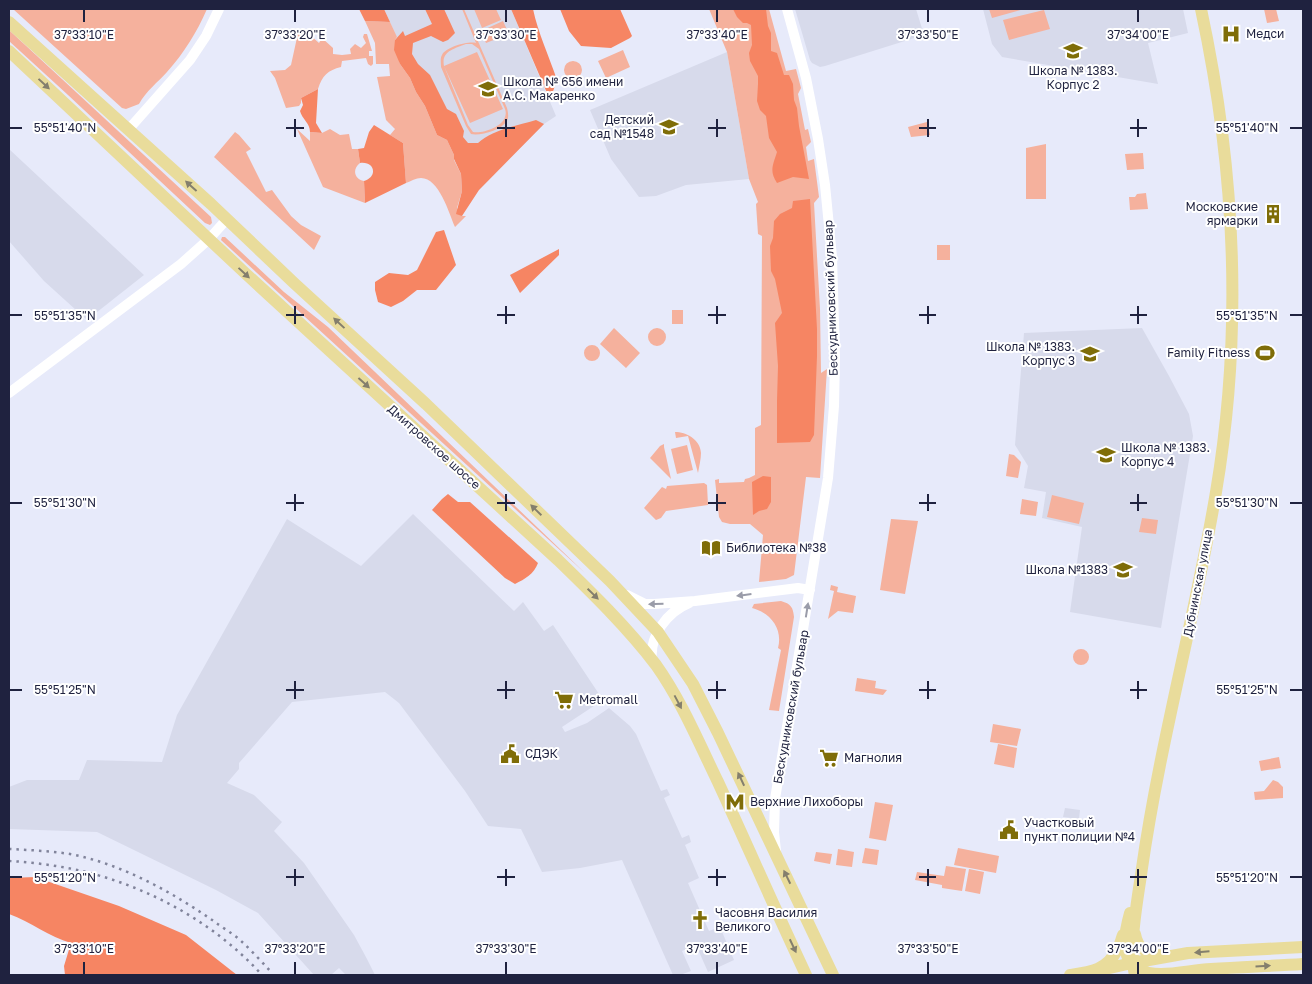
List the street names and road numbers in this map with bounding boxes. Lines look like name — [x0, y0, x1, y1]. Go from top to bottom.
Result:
street label: Бескудниковский бульвар — [820, 220, 841, 376]
street label: Дмитровское шоссе — [385, 401, 484, 492]
street label: Дубнинская улица — [1180, 528, 1215, 638]
street label: Бескудниковский бульвар — [770, 629, 811, 785]

